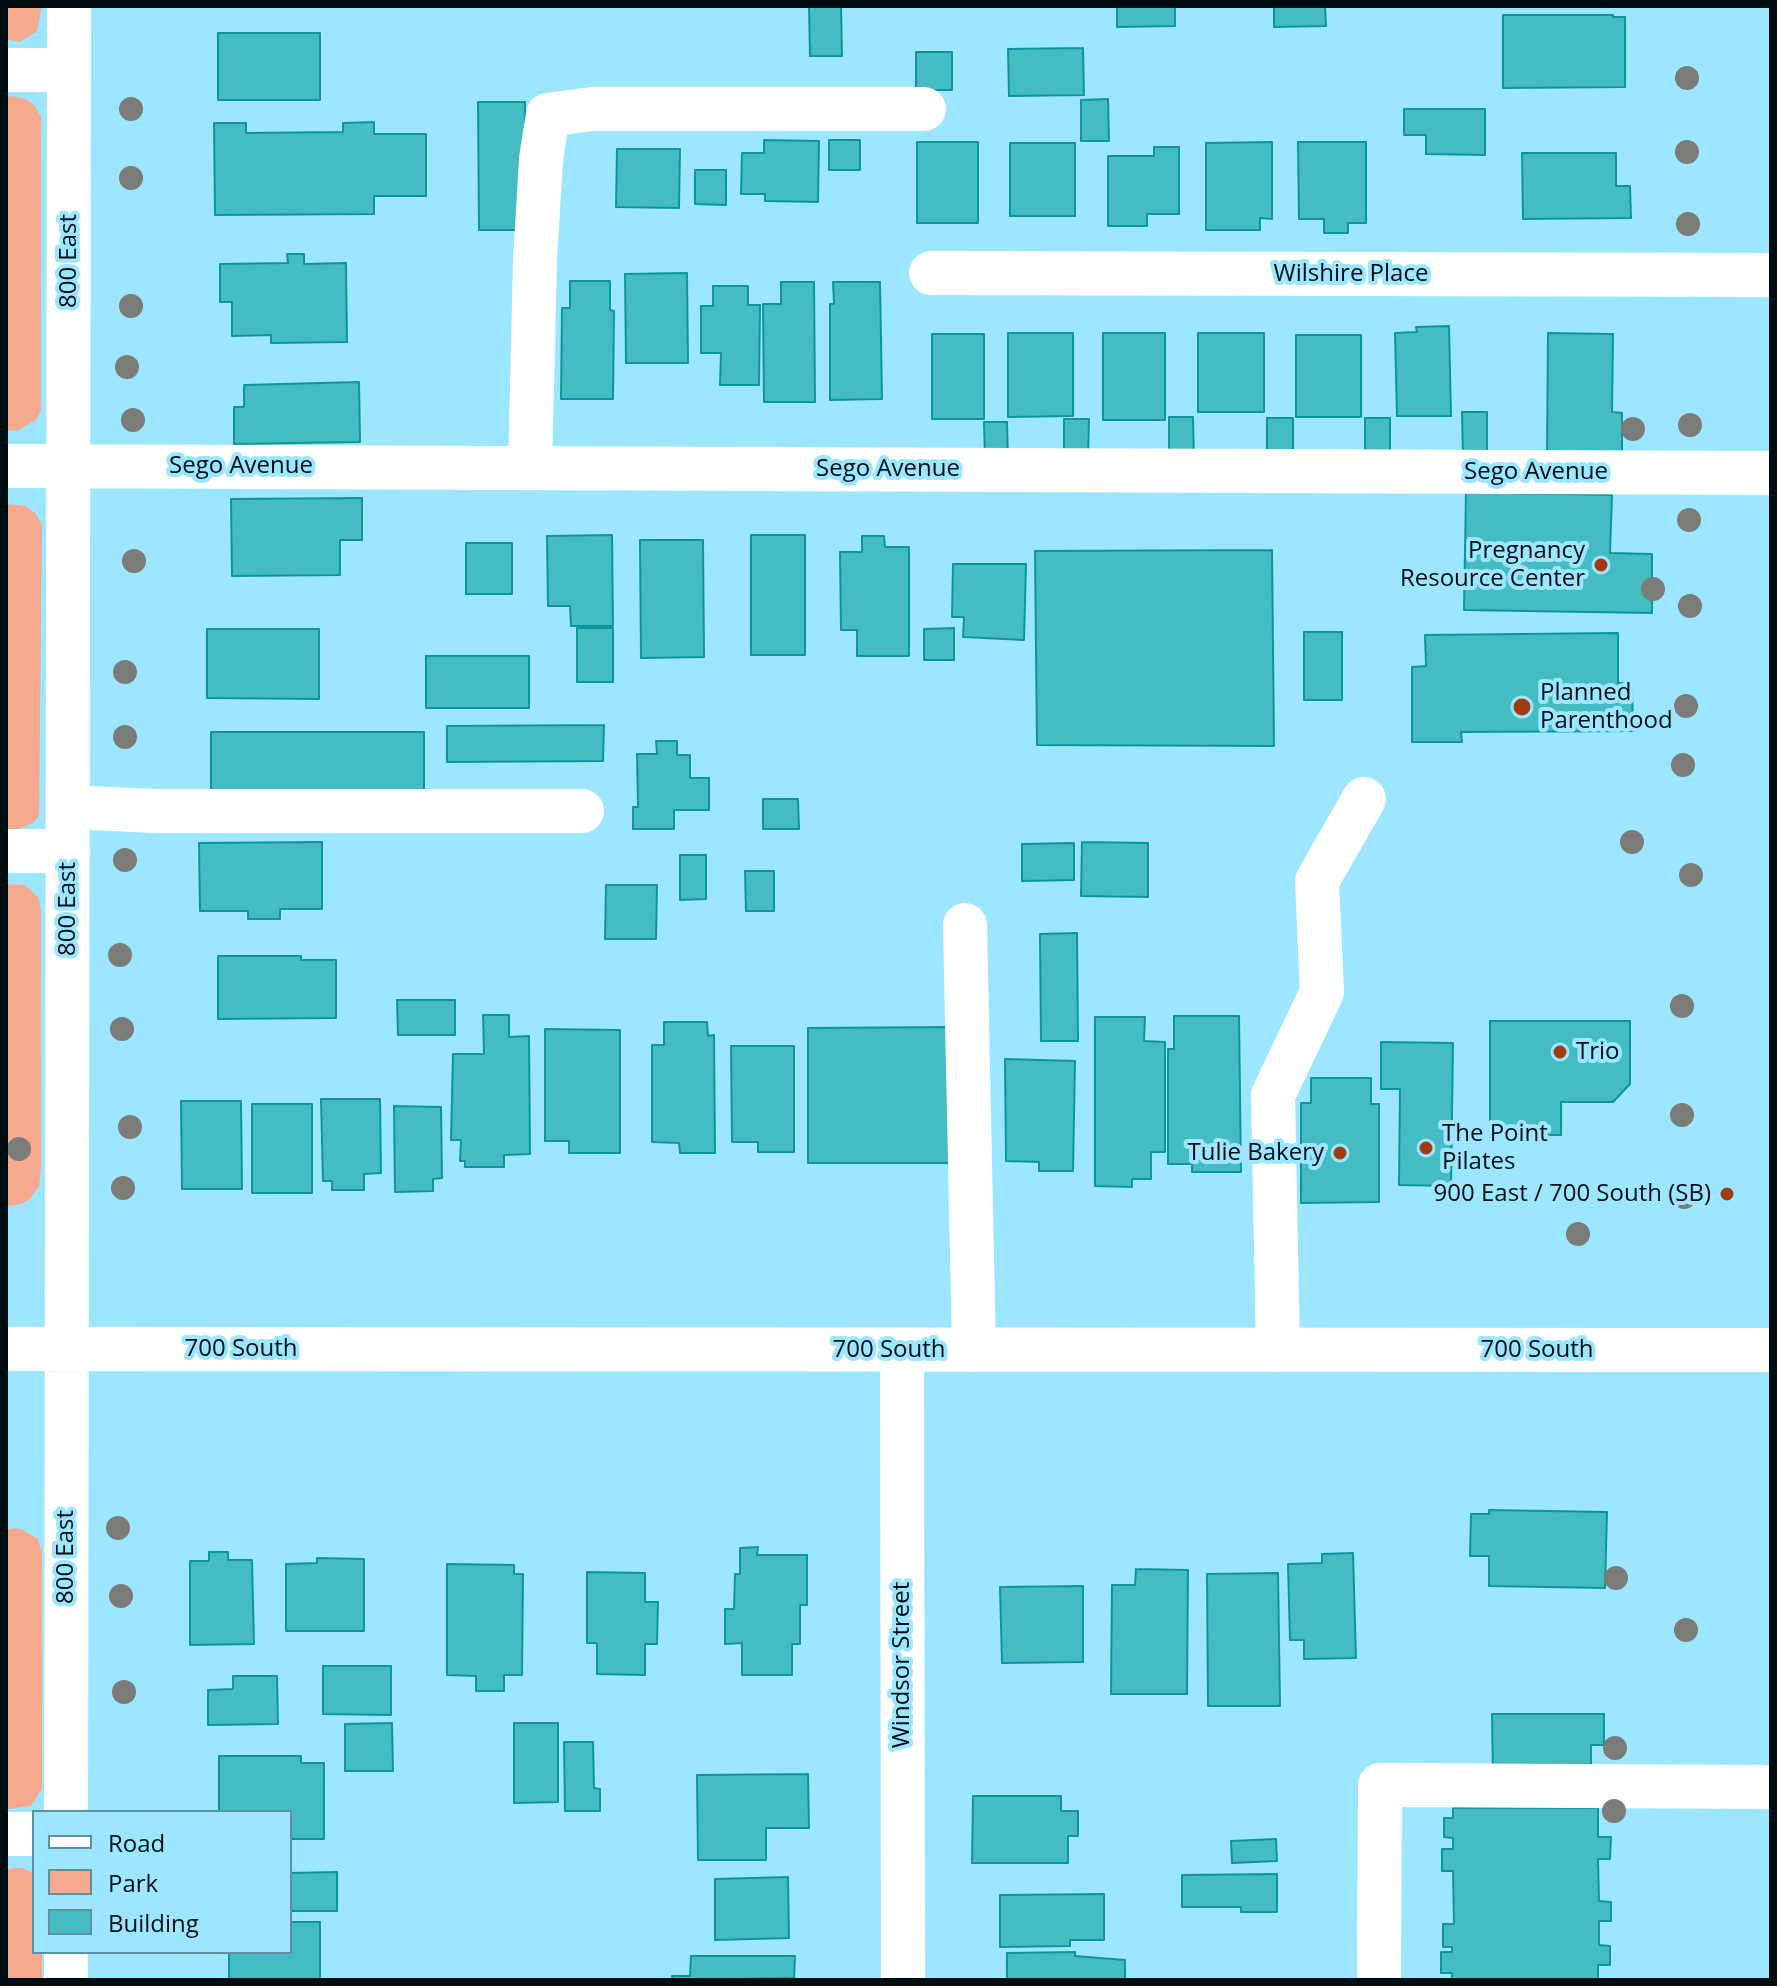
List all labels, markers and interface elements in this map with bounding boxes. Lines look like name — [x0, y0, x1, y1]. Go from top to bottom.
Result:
street label: 800 East — [55, 214, 83, 308]
street label: Wilshire Place — [1274, 260, 1428, 288]
street label: Sego Avenue — [169, 452, 313, 480]
street label: Sego Avenue — [816, 455, 960, 483]
street label: Sego Avenue — [1464, 458, 1608, 486]
place label: Pregnancy Resource Center — [1400, 537, 1585, 593]
marker: Pregnancy Resource Center — [1592, 556, 1610, 574]
place label: Planned Parenthood — [1540, 679, 1673, 735]
marker: Planned Parenthood — [1511, 696, 1533, 718]
street label: 800 East — [54, 862, 82, 956]
place label: Trio — [1576, 1038, 1620, 1066]
marker: Trio — [1551, 1043, 1569, 1061]
place label: The Point Pilates — [1442, 1120, 1548, 1176]
place label: Tulie Bakery — [1187, 1139, 1324, 1167]
marker: The Point Pilates — [1417, 1139, 1435, 1157]
marker: Tulie Bakery — [1331, 1144, 1349, 1162]
place label: 900 East / 700 South (SB) — [1434, 1180, 1711, 1208]
marker: 900 East / 700 South (SB) — [1718, 1185, 1736, 1203]
street label: 700 South — [185, 1335, 297, 1363]
street label: 700 South — [833, 1336, 945, 1364]
street label: 700 South — [1481, 1336, 1593, 1364]
street label: 800 East — [52, 1510, 80, 1604]
street label: Windsor Street — [888, 1582, 916, 1748]
legend — [32, 1810, 292, 1954]
text: Road — [108, 1826, 165, 1859]
text: Park — [108, 1866, 158, 1899]
text: Building — [108, 1906, 199, 1939]

